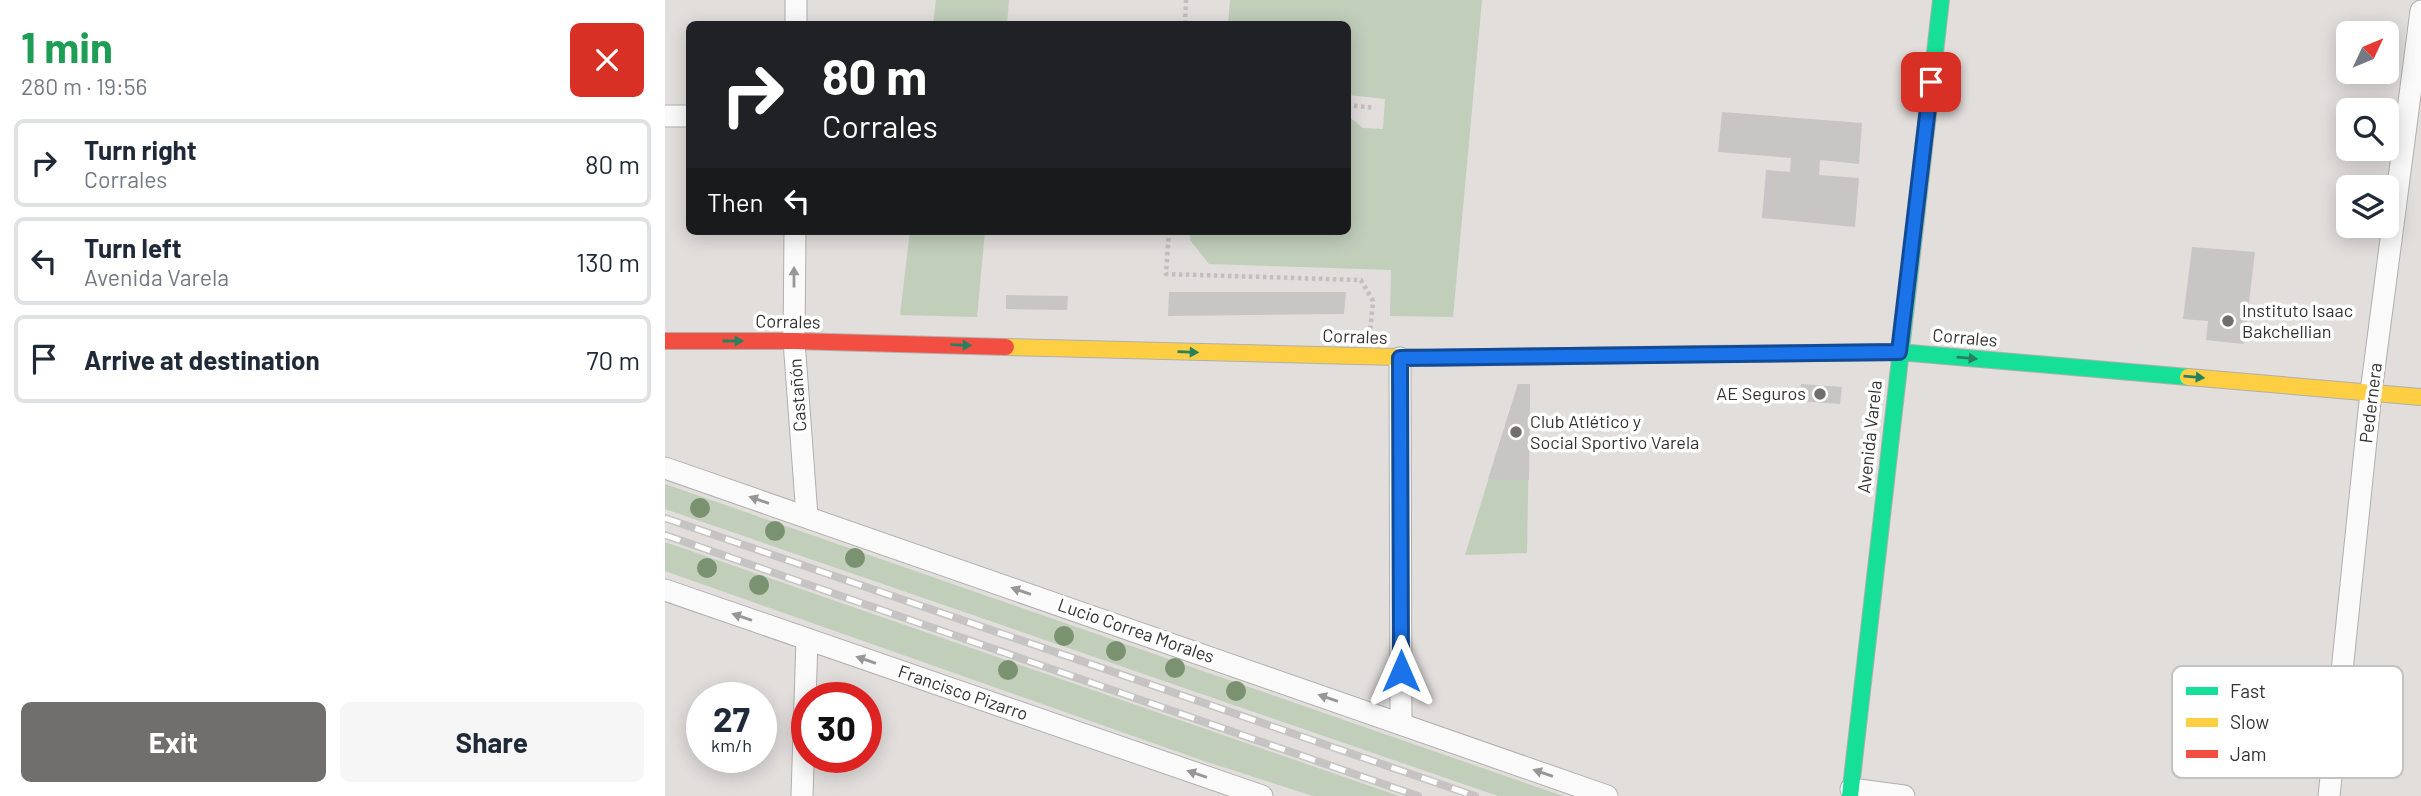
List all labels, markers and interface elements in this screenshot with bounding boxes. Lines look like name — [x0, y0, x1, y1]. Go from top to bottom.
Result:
text: 1 min — [21, 21, 113, 71]
north arrow — [2336, 21, 2399, 84]
map controls — [2336, 21, 2399, 238]
button: close — [570, 23, 644, 97]
text: 80 m — [822, 46, 927, 105]
icon: right — [707, 49, 798, 140]
pin — [1901, 52, 1961, 112]
icon: arrive — [1912, 63, 1950, 101]
text: 280 m · 19:56 — [21, 72, 147, 100]
button: search — [2336, 98, 2399, 161]
text: Corrales — [822, 106, 938, 144]
text: Turn right — [84, 134, 197, 165]
icon: right — [25, 144, 63, 182]
text: 80 m — [585, 148, 640, 179]
text: Corrales — [84, 165, 167, 193]
button: layers — [2336, 175, 2399, 238]
icon: left — [778, 182, 816, 220]
text: Then — [707, 186, 764, 217]
text: Turn left — [84, 232, 182, 263]
icon: left — [25, 242, 63, 280]
text: 130 m — [576, 246, 640, 277]
text: Avenida Varela — [84, 263, 229, 291]
one-way arrow — [789, 266, 800, 288]
place label: Instituto Isaac Bakchellian — [2242, 299, 2353, 342]
street label: Corrales — [755, 309, 821, 333]
marker: Instituto Isaac Bakchellian — [2220, 313, 2236, 329]
street label: Corrales — [1932, 323, 1999, 351]
street label: Corrales — [1322, 324, 1388, 348]
one-way arrow — [722, 335, 744, 347]
icon: arrive — [25, 340, 63, 378]
one-way arrow — [950, 340, 972, 351]
text: Arrive at destination — [84, 344, 320, 375]
text: 70 m — [586, 344, 640, 375]
one-way arrow — [1177, 346, 1199, 358]
one-way arrow — [1956, 353, 1978, 364]
street label: Castañón — [783, 358, 811, 432]
street label: Pedernera — [2354, 361, 2386, 444]
one-way arrow — [2183, 372, 2205, 383]
street label: Avenida Varela — [1852, 379, 1886, 494]
place label: AE Seguros — [1716, 382, 1806, 404]
marker: AE Seguros — [1812, 386, 1828, 402]
place label: Club Atlético y Social Sportivo Varela — [1530, 410, 1699, 453]
marker: Club Atlético y Social Sportivo Varela — [1508, 424, 1524, 440]
one-way arrow — [749, 494, 770, 505]
one-way arrow — [1010, 585, 1031, 596]
street label: Lucio Correa Morales — [1055, 593, 1217, 667]
one-way arrow — [732, 611, 753, 622]
position arrow — [1364, 634, 1438, 708]
one-way arrow — [856, 654, 877, 665]
street label: Francisco Pizarro — [895, 660, 1031, 725]
legend — [2172, 666, 2403, 778]
text: Fast — [2230, 679, 2266, 702]
speed limit sign: 30 — [791, 682, 882, 773]
one-way arrow — [1317, 692, 1338, 703]
text: 27 — [713, 697, 750, 739]
button: Exit — [21, 702, 326, 782]
button: Share — [340, 702, 644, 782]
text: Slow — [2230, 710, 2269, 733]
text: km/h — [711, 734, 752, 756]
text: Jam — [2230, 742, 2266, 765]
one-way arrow — [1532, 767, 1553, 778]
one-way arrow — [1186, 768, 1207, 779]

